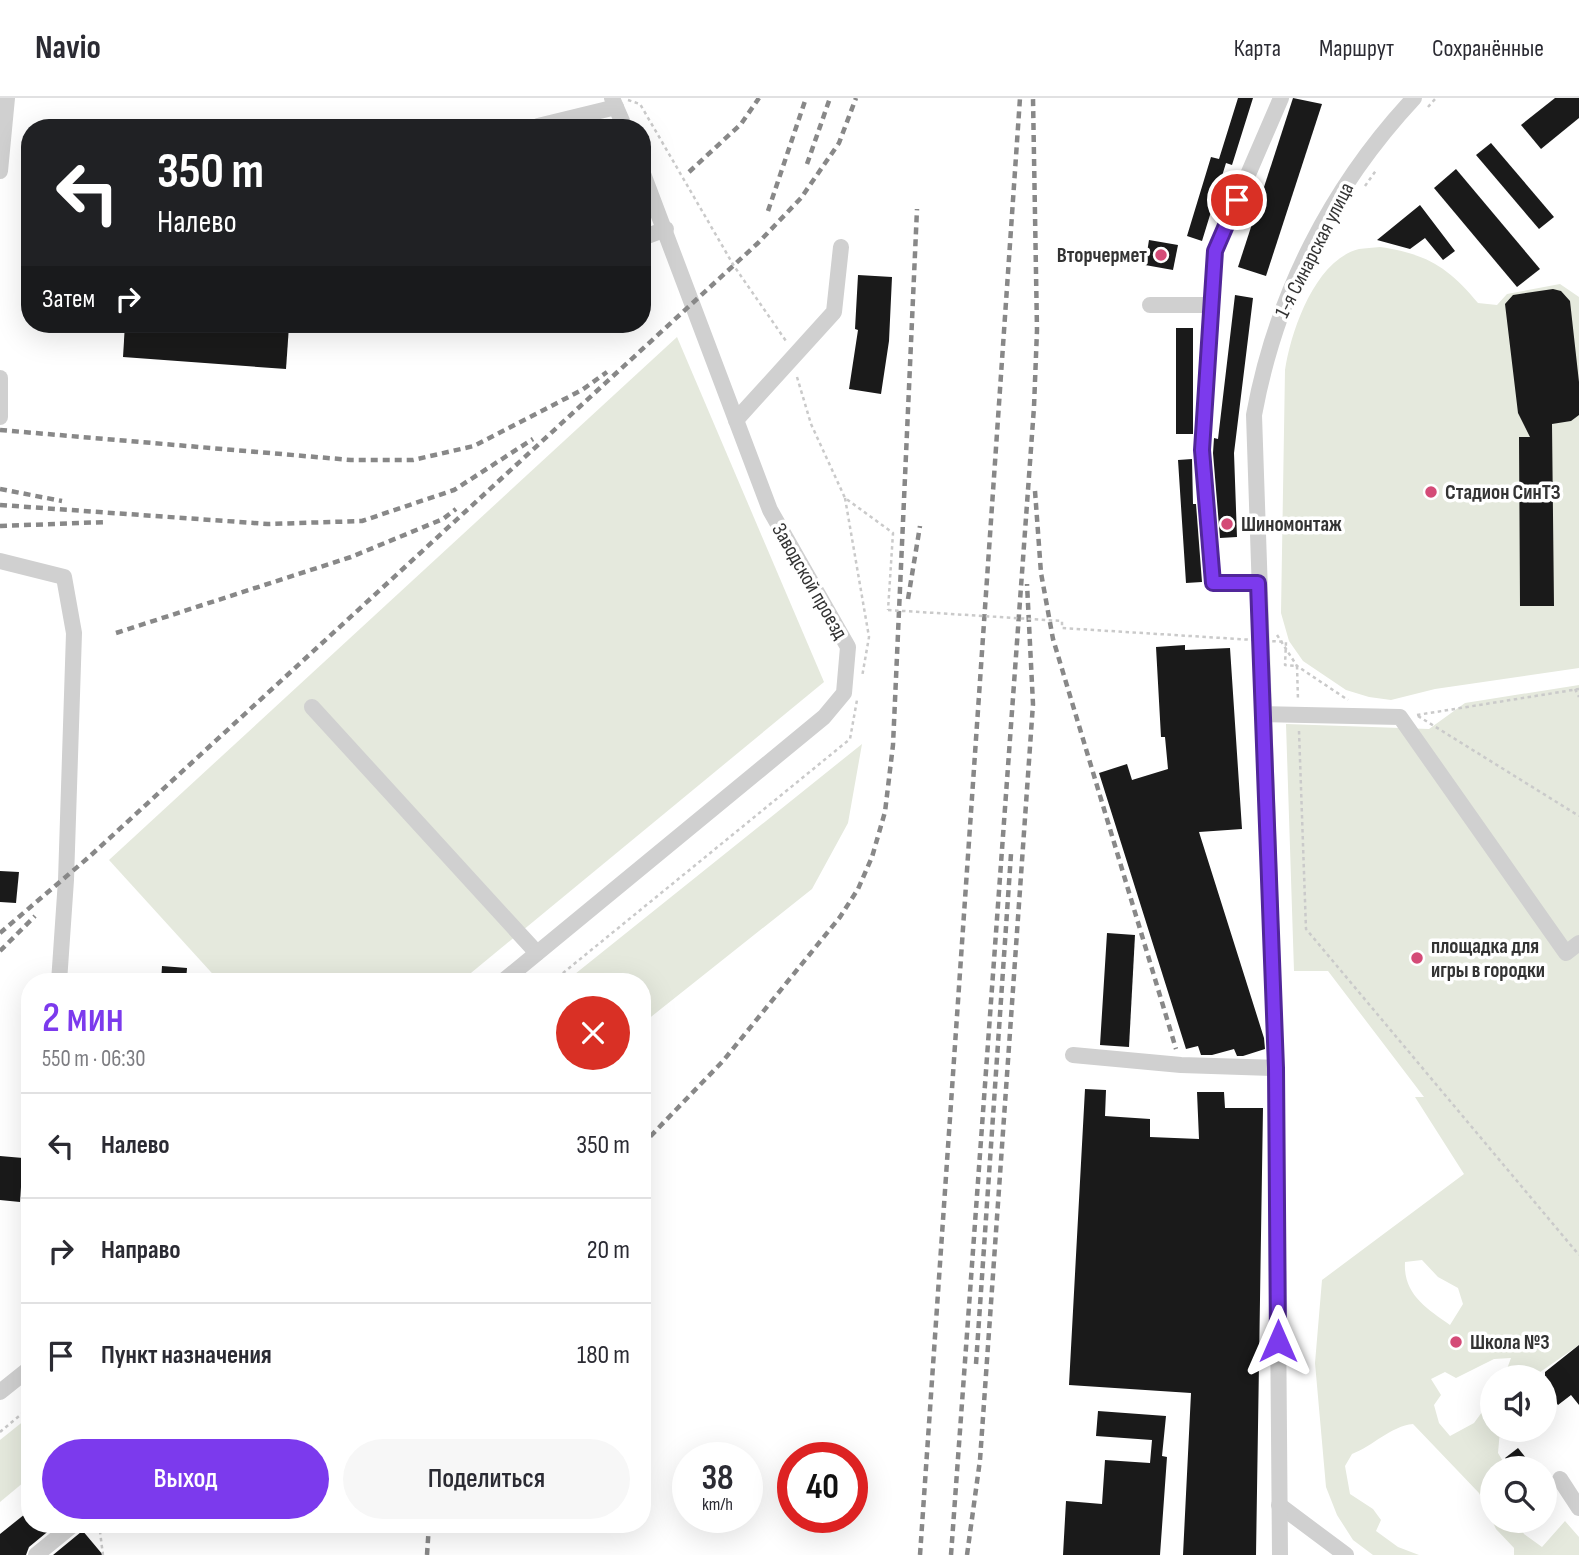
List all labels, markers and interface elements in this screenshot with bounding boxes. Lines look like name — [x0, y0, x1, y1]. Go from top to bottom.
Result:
text: Navio — [35, 28, 101, 68]
text: Карта — [1234, 34, 1281, 63]
text: Маршрут — [1319, 34, 1394, 63]
text: Сохранённые — [1432, 34, 1544, 63]
text: 350 m — [157, 143, 264, 202]
icon: left — [42, 147, 133, 238]
pin — [1207, 170, 1267, 230]
street label: 1-я Синарская улица — [1270, 178, 1359, 322]
icon: arrive — [1218, 181, 1256, 219]
text: Налево — [157, 203, 237, 242]
place label: Вторчермет — [1057, 243, 1147, 268]
marker: Вторчермет — [1153, 247, 1169, 263]
icon: right — [109, 280, 147, 318]
text: Затем — [42, 284, 95, 315]
place label: Стадион СинТЗ — [1445, 480, 1561, 505]
marker: Стадион СинТЗ — [1423, 484, 1439, 500]
place label: Шиномонтаж — [1241, 512, 1342, 537]
marker: Шиномонтаж — [1219, 516, 1235, 532]
street label: Заводской проезд — [766, 519, 853, 644]
place label: площадка для игры в городки — [1431, 934, 1545, 983]
marker: площадка для игры в городки — [1409, 950, 1425, 966]
text: 2 мин — [42, 993, 124, 1044]
button: close — [556, 996, 630, 1070]
text: 550 m · 06:30 — [42, 1045, 146, 1073]
icon: left — [42, 1127, 80, 1165]
text: Налево — [101, 1130, 170, 1161]
text: 350 m — [576, 1130, 630, 1161]
icon: right — [42, 1232, 80, 1270]
text: Направо — [101, 1235, 180, 1266]
text: 20 m — [587, 1235, 630, 1266]
position arrow — [1241, 1304, 1315, 1378]
place label: Школа №3 — [1470, 1330, 1550, 1355]
marker: Школа №3 — [1448, 1334, 1464, 1350]
icon: arrive — [42, 1337, 80, 1375]
text: Пункт назначения — [101, 1340, 272, 1371]
text: 180 m — [577, 1340, 630, 1371]
map controls — [1480, 1365, 1557, 1533]
button: sound — [1480, 1365, 1557, 1442]
button: Выход — [42, 1439, 329, 1519]
button: Поделиться — [343, 1439, 630, 1519]
speed limit sign: 40 — [777, 1442, 868, 1533]
button: search — [1480, 1456, 1557, 1533]
text: 38 — [701, 1457, 734, 1500]
text: km/h — [702, 1494, 733, 1515]

